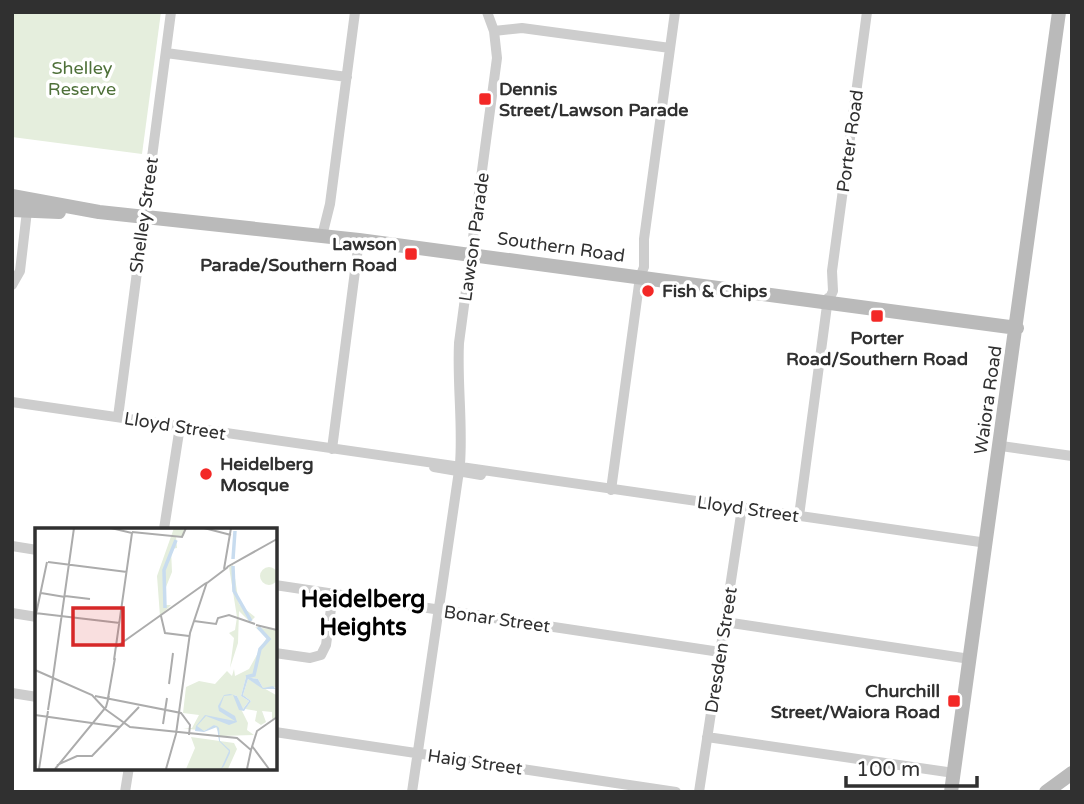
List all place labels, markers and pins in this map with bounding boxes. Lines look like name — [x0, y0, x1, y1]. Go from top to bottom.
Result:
place label: Dennis Street/Lawson Parade — [499, 78, 689, 121]
marker: Dennis Street/Lawson Parade — [477, 91, 493, 107]
place label: Lawson Parade/Southern Road — [200, 233, 397, 276]
marker: Lawson Parade/Southern Road — [403, 246, 419, 262]
place label: Fish & Chips — [662, 280, 768, 302]
marker: Fish & Chips — [640, 283, 656, 299]
marker: Porter Road/Southern Road — [869, 308, 885, 324]
place label: Porter Road/Southern Road — [786, 327, 968, 370]
place label: Heidelberg Mosque — [220, 453, 314, 496]
marker: Heidelberg Mosque — [198, 466, 214, 482]
place label: Churchill Street/Waiora Road — [771, 680, 940, 723]
marker: Churchill Street/Waiora Road — [946, 693, 962, 709]

